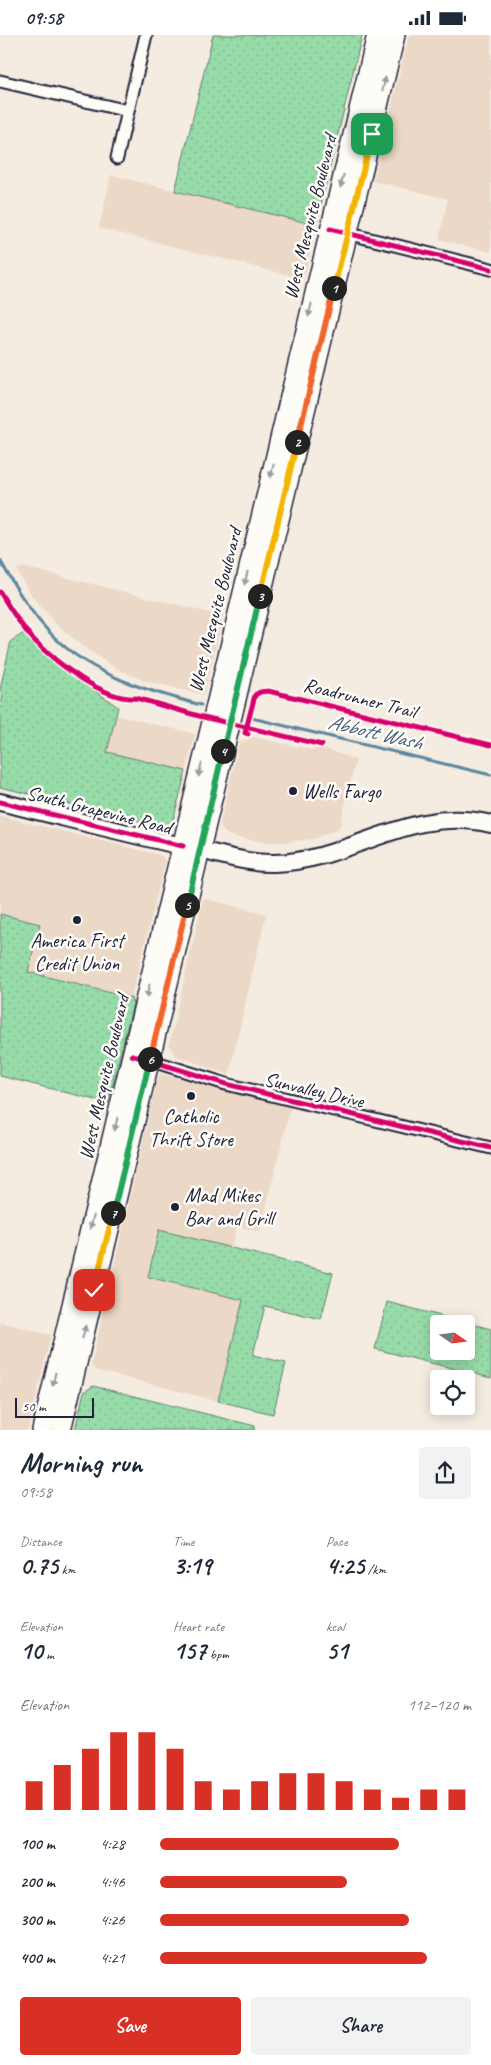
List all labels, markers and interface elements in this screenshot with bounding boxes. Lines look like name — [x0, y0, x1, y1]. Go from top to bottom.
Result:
text: 09:58 — [25, 6, 62, 30]
one-way arrow — [380, 76, 388, 91]
pin — [351, 113, 393, 155]
icon: arrive — [358, 120, 386, 148]
street label: West Mesquite Boulevard — [278, 129, 343, 302]
one-way arrow — [338, 173, 346, 188]
pin: 1 — [322, 275, 346, 301]
text: 1 — [331, 280, 338, 297]
one-way arrow — [306, 303, 314, 318]
pin: 2 — [284, 429, 310, 455]
text: 2 — [294, 434, 301, 451]
one-way arrow — [268, 463, 276, 478]
street label: West Mesquite Boulevard — [183, 522, 248, 695]
one-way arrow — [242, 570, 250, 585]
pin: 3 — [248, 583, 272, 609]
text: 3 — [257, 588, 264, 605]
street label: Roadrunner Trail — [301, 672, 422, 725]
water label: Abbott Wash — [326, 709, 426, 756]
pin: 4 — [210, 739, 236, 763]
text: 4 — [220, 743, 227, 760]
one-way arrow — [196, 763, 204, 778]
place label: Wells Fargo — [303, 779, 382, 804]
street label: South Grapevine Road — [24, 780, 177, 841]
marker: Wells Fargo — [287, 785, 299, 797]
pin: 5 — [174, 893, 200, 917]
text: 5 — [184, 897, 191, 914]
marker: America First Credit Union — [71, 914, 83, 926]
place label: America First Credit Union — [31, 928, 127, 976]
one-way arrow — [144, 983, 152, 998]
street label: West Mesquite Boulevard — [73, 989, 136, 1162]
pin: 6 — [138, 1047, 162, 1071]
text: 6 — [147, 1051, 154, 1068]
street label: Sunvalley Drive — [262, 1066, 368, 1114]
marker: Catholic Thrift Store — [185, 1090, 197, 1102]
place label: Catholic Thrift Store — [149, 1104, 234, 1152]
one-way arrow — [112, 1116, 120, 1131]
place label: Mad Mikes Bar and Grill — [185, 1183, 277, 1231]
pin: 7 — [100, 1201, 126, 1225]
marker: Mad Mikes Bar and Grill — [169, 1201, 181, 1213]
text: 7 — [110, 1205, 117, 1222]
one-way arrow — [88, 1214, 96, 1229]
pin — [73, 1269, 115, 1311]
icon: check — [80, 1276, 108, 1304]
north arrow — [430, 1315, 475, 1360]
map controls — [430, 1315, 475, 1415]
one-way arrow — [80, 1324, 88, 1339]
button: locate — [430, 1370, 475, 1415]
one-way arrow — [50, 1372, 58, 1387]
scale bar — [15, 1395, 94, 1418]
text: 50 m — [22, 1398, 46, 1415]
text: Morning run — [20, 1445, 142, 1480]
button: share — [419, 1447, 471, 1499]
text: 09:58 — [20, 1482, 52, 1502]
text: Distance — [20, 1533, 62, 1550]
text: Time — [173, 1533, 194, 1550]
text: Pace — [326, 1533, 348, 1550]
text: 0.75 — [20, 1550, 58, 1582]
text: 3:19 — [173, 1550, 211, 1582]
text: 4:25 — [326, 1550, 364, 1582]
text: km — [58, 1561, 75, 1578]
text: /km — [364, 1561, 386, 1578]
text: Elevation — [20, 1618, 63, 1635]
text: Heart rate — [173, 1618, 224, 1635]
text: kcal — [326, 1618, 345, 1635]
text: 10 — [20, 1635, 43, 1667]
text: 157 — [173, 1635, 206, 1667]
text: 51 — [326, 1635, 348, 1667]
text: m — [43, 1646, 54, 1663]
text: bpm — [206, 1646, 229, 1663]
text: Elevation — [20, 1695, 69, 1715]
text: 112–120 m — [408, 1695, 471, 1715]
text: 100 m — [20, 1834, 55, 1854]
text: 4:28 — [100, 1834, 125, 1854]
text: 200 m — [20, 1872, 55, 1892]
text: 4:46 — [100, 1872, 125, 1892]
text: 300 m — [20, 1910, 55, 1930]
text: 4:26 — [100, 1910, 125, 1930]
text: 400 m — [20, 1948, 55, 1968]
text: 4:21 — [100, 1948, 125, 1968]
button: Save — [20, 1997, 241, 2055]
button: Share — [251, 1997, 471, 2055]

